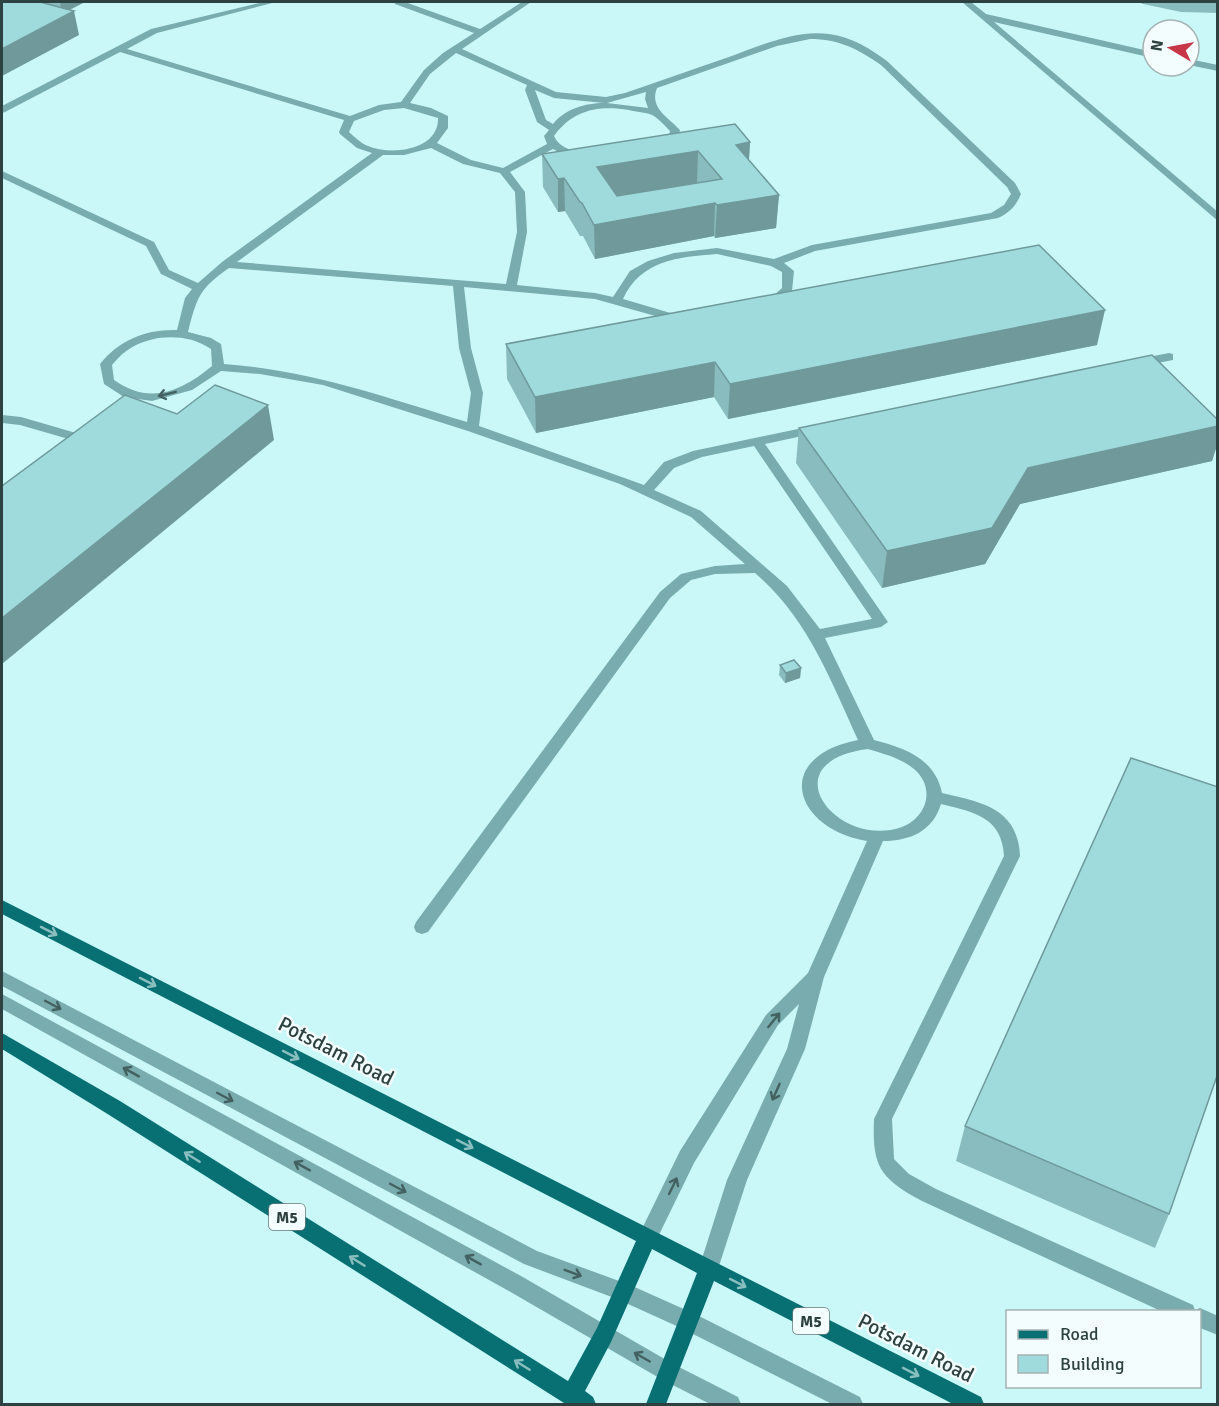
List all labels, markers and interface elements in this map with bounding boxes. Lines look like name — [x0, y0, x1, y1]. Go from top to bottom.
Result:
north arrow — [1141, 18, 1201, 78]
text: N — [1146, 38, 1168, 53]
one-way arrow — [158, 389, 177, 400]
one-way arrow — [39, 926, 57, 937]
one-way arrow — [138, 976, 156, 988]
one-way arrow — [44, 999, 61, 1011]
street label: Potsdam Road — [274, 1011, 398, 1091]
one-way arrow — [767, 1012, 780, 1028]
one-way arrow — [282, 1050, 300, 1061]
one-way arrow — [123, 1066, 140, 1078]
one-way arrow — [770, 1083, 782, 1101]
one-way arrow — [216, 1092, 234, 1103]
one-way arrow — [455, 1139, 473, 1151]
one-way arrow — [184, 1151, 201, 1163]
one-way arrow — [294, 1160, 311, 1172]
one-way arrow — [667, 1178, 679, 1196]
one-way arrow — [389, 1182, 406, 1194]
road number: M5 — [269, 1204, 305, 1230]
one-way arrow — [349, 1254, 366, 1266]
one-way arrow — [465, 1254, 482, 1266]
one-way arrow — [563, 1269, 582, 1280]
one-way arrow — [728, 1278, 746, 1289]
road number: M5 — [793, 1308, 829, 1334]
street label: Potsdam Road — [854, 1308, 978, 1388]
legend — [1006, 1310, 1201, 1388]
text: Road — [1060, 1323, 1099, 1345]
one-way arrow — [634, 1351, 651, 1363]
text: Building — [1060, 1353, 1124, 1375]
one-way arrow — [514, 1359, 531, 1371]
one-way arrow — [902, 1367, 920, 1379]

